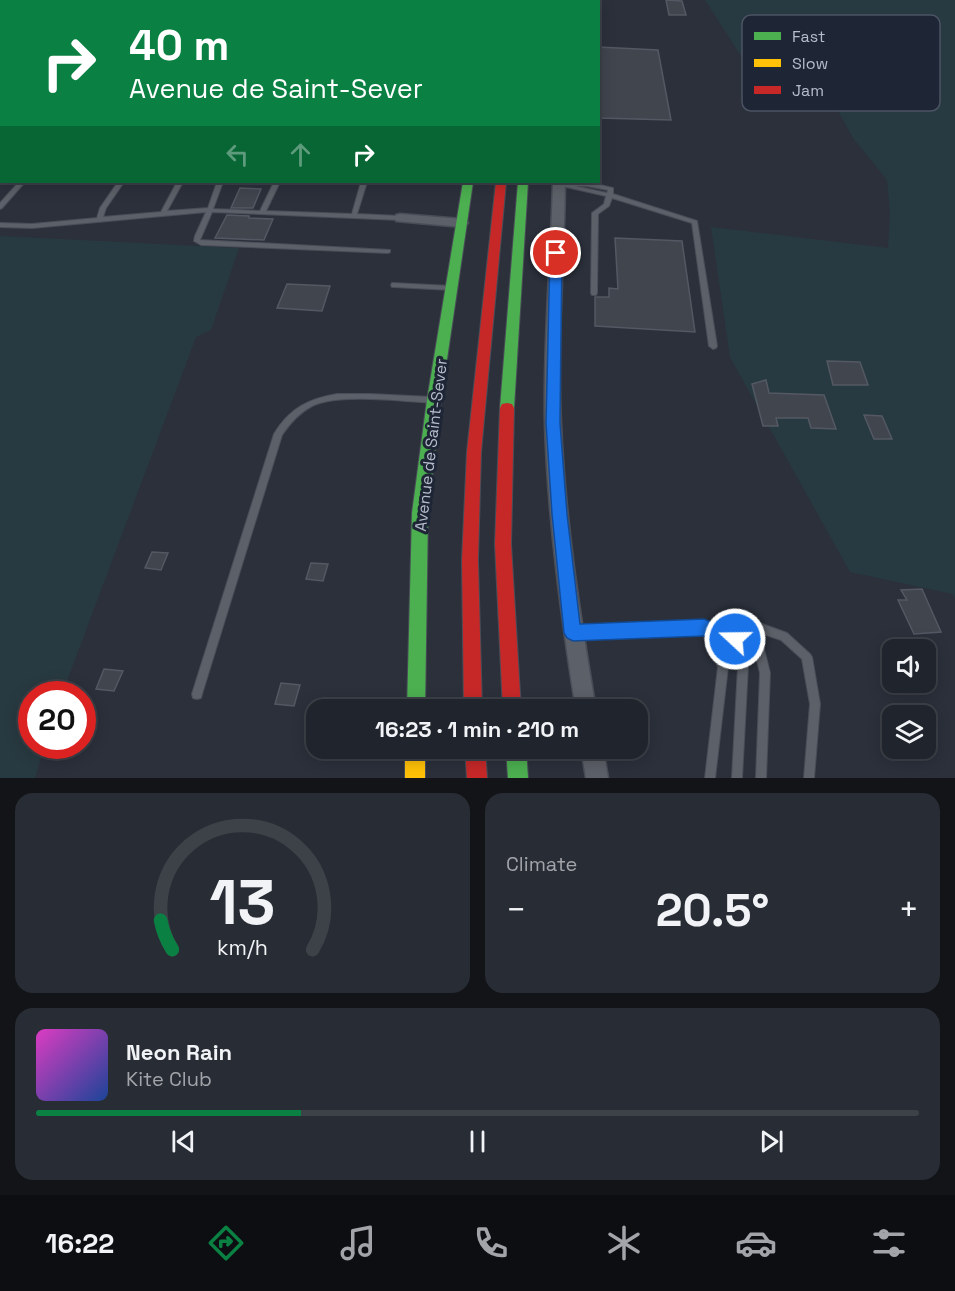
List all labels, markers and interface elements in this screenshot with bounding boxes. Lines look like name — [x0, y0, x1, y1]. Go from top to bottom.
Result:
legend — [742, 15, 940, 111]
text: 40 m — [129, 19, 229, 72]
icon: right — [30, 24, 108, 102]
text: Fast — [792, 26, 825, 47]
text: Slow — [792, 53, 828, 74]
text: Avenue de Saint-Sever — [129, 71, 423, 106]
text: Jam — [792, 80, 824, 101]
icon: left — [221, 138, 254, 171]
icon: ahead — [284, 138, 317, 171]
icon: right — [347, 138, 380, 171]
pin — [530, 227, 581, 278]
icon: arrive — [539, 236, 572, 269]
street label: Avenue de Saint-Sever — [410, 357, 452, 533]
position arrow — [703, 607, 767, 671]
map controls — [882, 639, 936, 759]
button: sound — [882, 639, 936, 693]
speed limit sign: 20 — [18, 681, 96, 759]
button: layers — [882, 705, 936, 759]
text: 16:23 · 1 min · 210 m — [375, 715, 579, 743]
text: Climate — [506, 851, 577, 877]
text: 13 — [209, 863, 276, 942]
text: 20.5° — [656, 882, 769, 939]
text: − — [506, 889, 526, 931]
text: + — [899, 889, 919, 931]
text: km/h — [217, 934, 268, 961]
text: Neon Rain — [126, 1038, 232, 1066]
text: Kite Club — [126, 1066, 212, 1092]
icon: previous — [167, 1125, 200, 1158]
icon: pause — [461, 1125, 494, 1158]
icon: next — [755, 1125, 788, 1158]
icon: directions — [205, 1222, 247, 1264]
icon: music — [337, 1222, 379, 1264]
icon: phone — [470, 1222, 512, 1264]
icon: climate — [603, 1222, 645, 1264]
icon: car — [735, 1222, 777, 1264]
icon: filters — [868, 1222, 910, 1264]
text: 16:22 — [45, 1226, 114, 1261]

